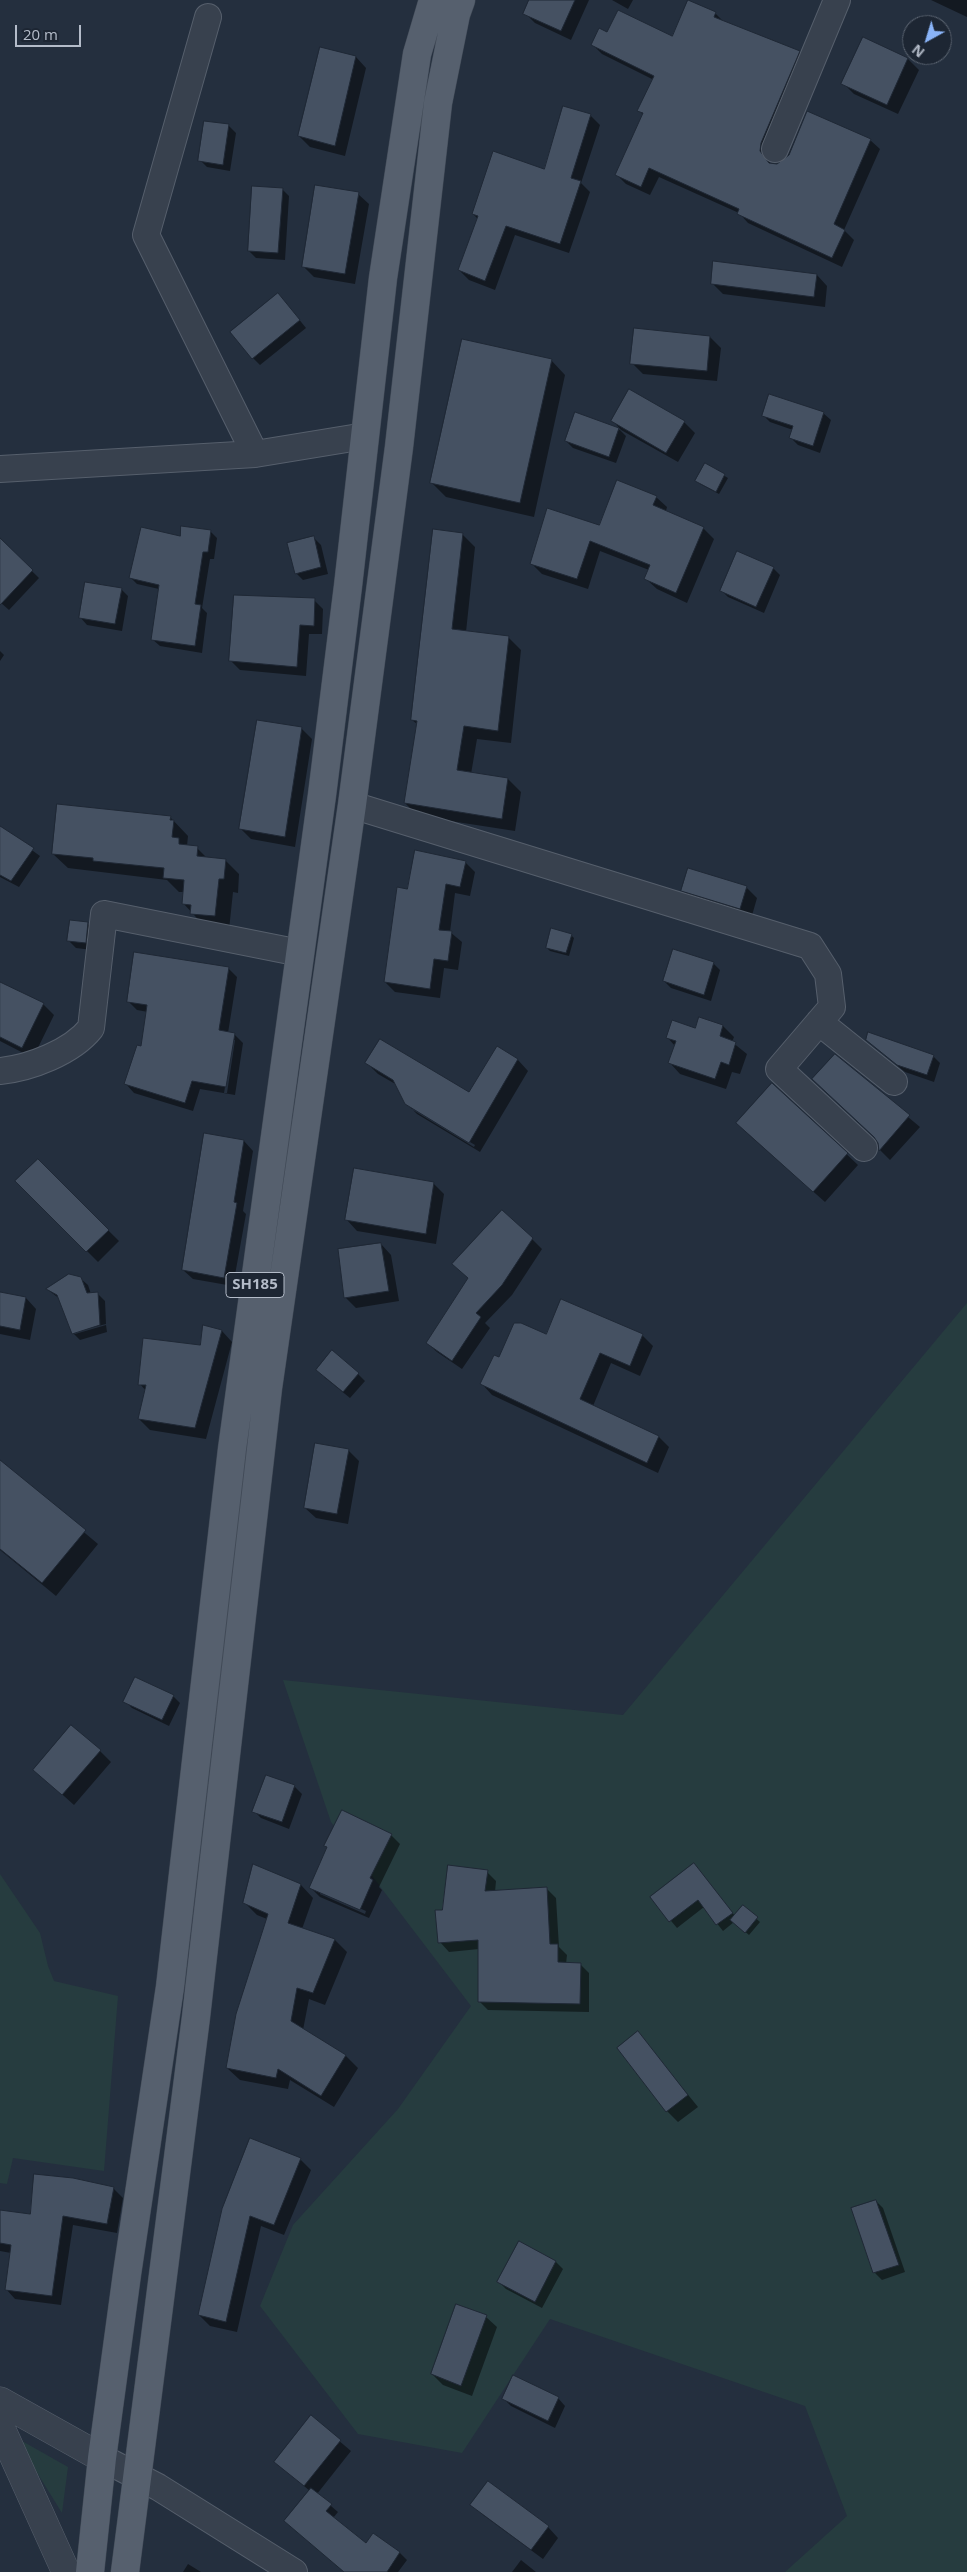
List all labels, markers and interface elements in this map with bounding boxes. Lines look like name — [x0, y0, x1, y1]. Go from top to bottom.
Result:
scale bar — [18, 15, 84, 47]
north arrow — [902, 15, 952, 65]
text: 20 m — [23, 24, 58, 44]
text: N — [907, 40, 928, 62]
road number: SH185 — [226, 1272, 284, 1298]

